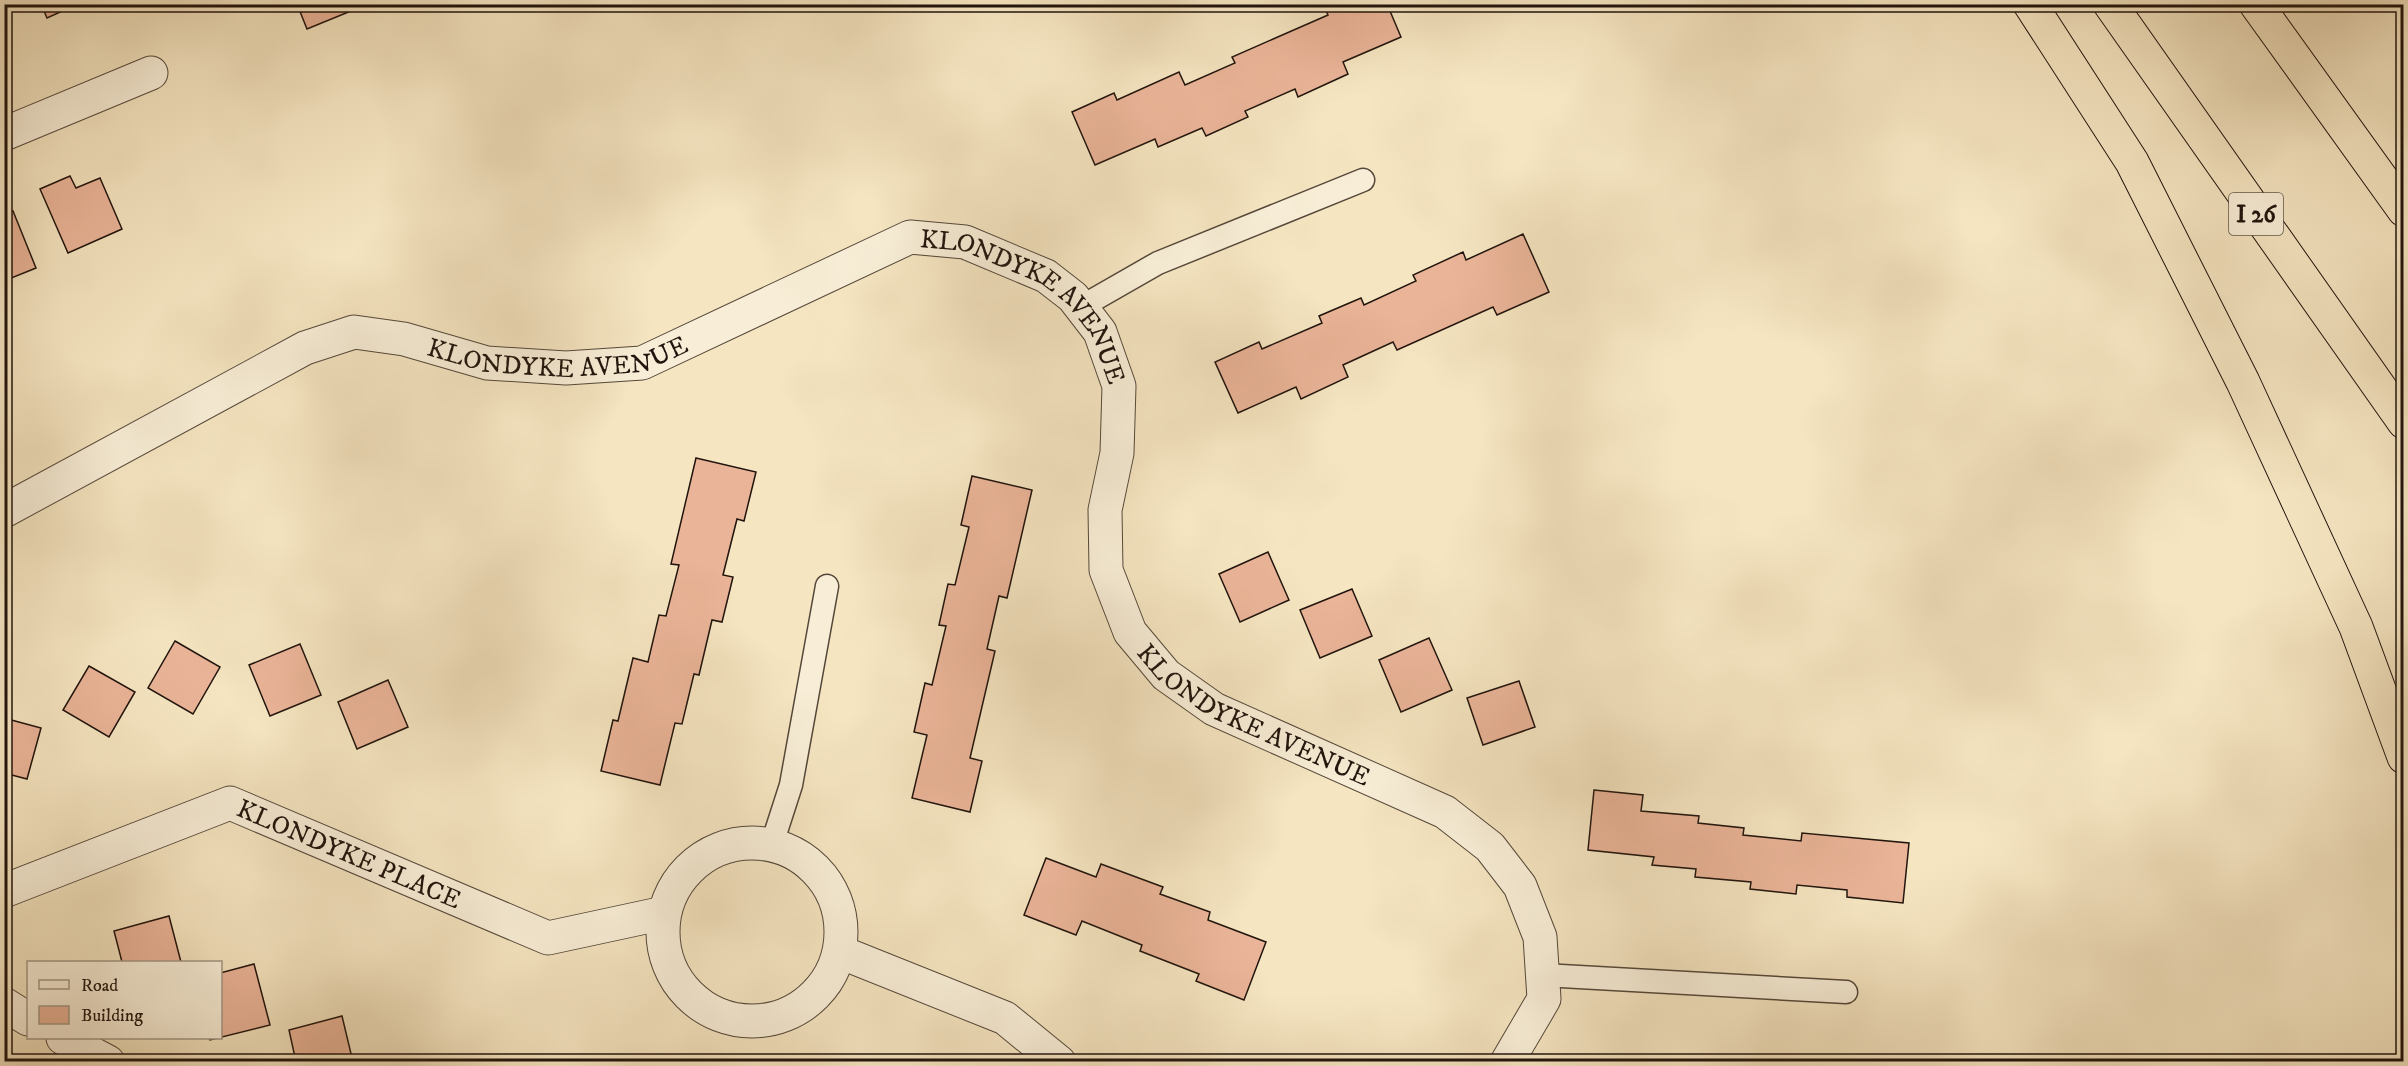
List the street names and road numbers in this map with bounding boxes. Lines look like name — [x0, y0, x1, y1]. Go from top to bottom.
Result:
road number: I 26 — [2229, 193, 2283, 235]
street label: KLONDYKE AVENUE — [919, 223, 1132, 389]
street label: KLONDYKE AVENUE — [423, 329, 693, 386]
street label: KLONDYKE AVENUE — [1129, 638, 1375, 795]
street label: KLONDYKE PLACE — [231, 793, 466, 917]

